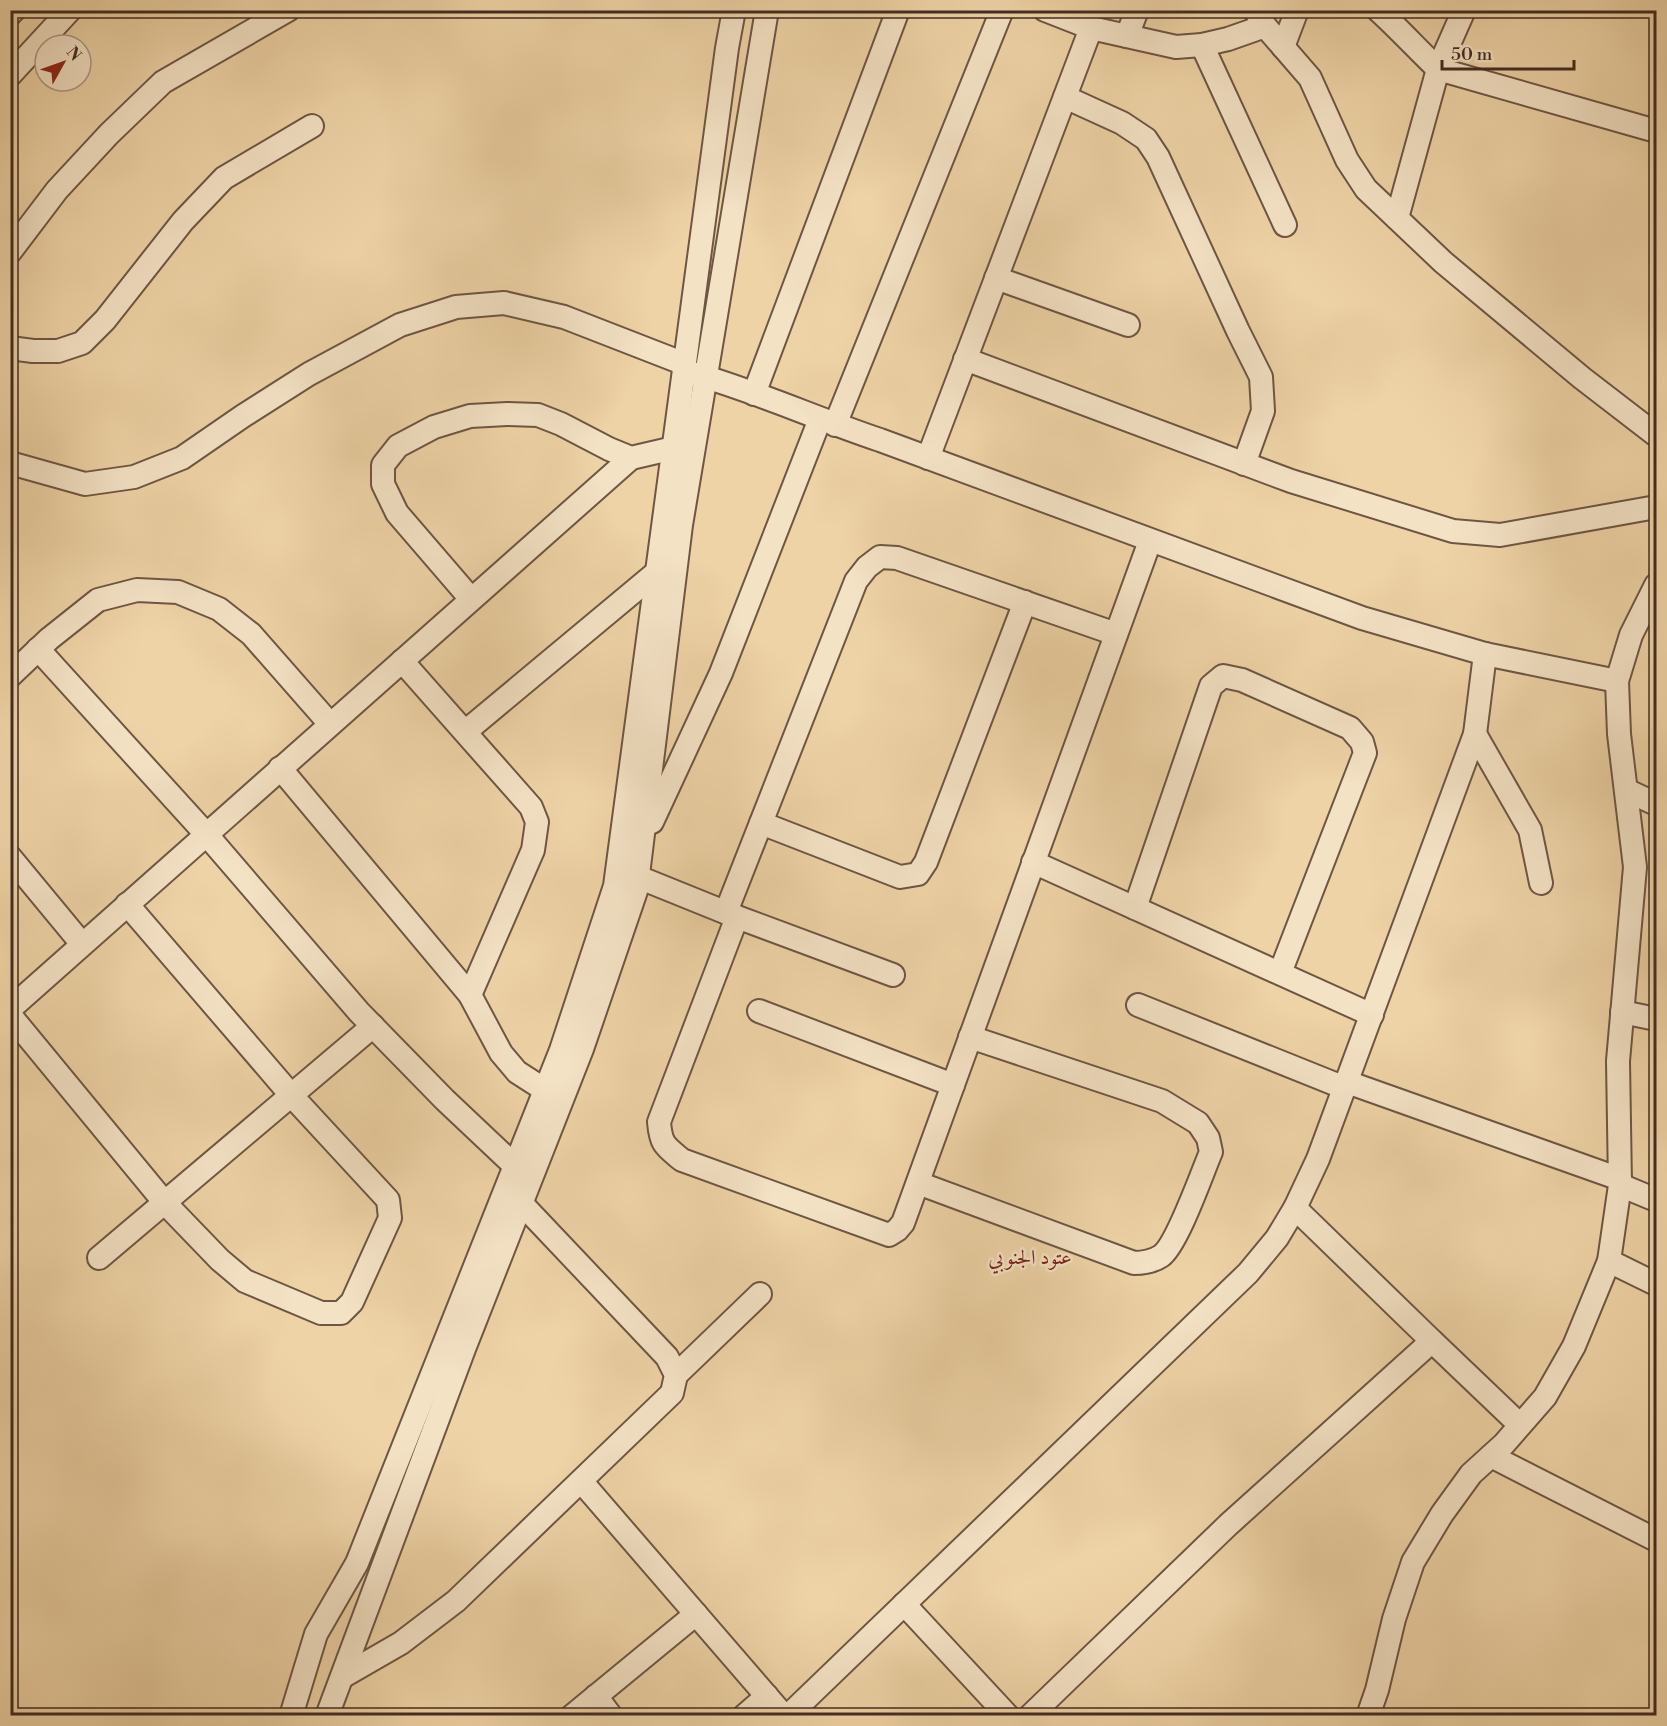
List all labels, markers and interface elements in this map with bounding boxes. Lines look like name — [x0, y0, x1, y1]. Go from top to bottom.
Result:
north arrow — [33, 33, 93, 93]
scale bar — [1442, 33, 1574, 71]
text: N — [62, 43, 86, 66]
text: 50 m — [1451, 43, 1493, 66]
district label: عتود الجنوبي — [988, 1245, 1072, 1274]

